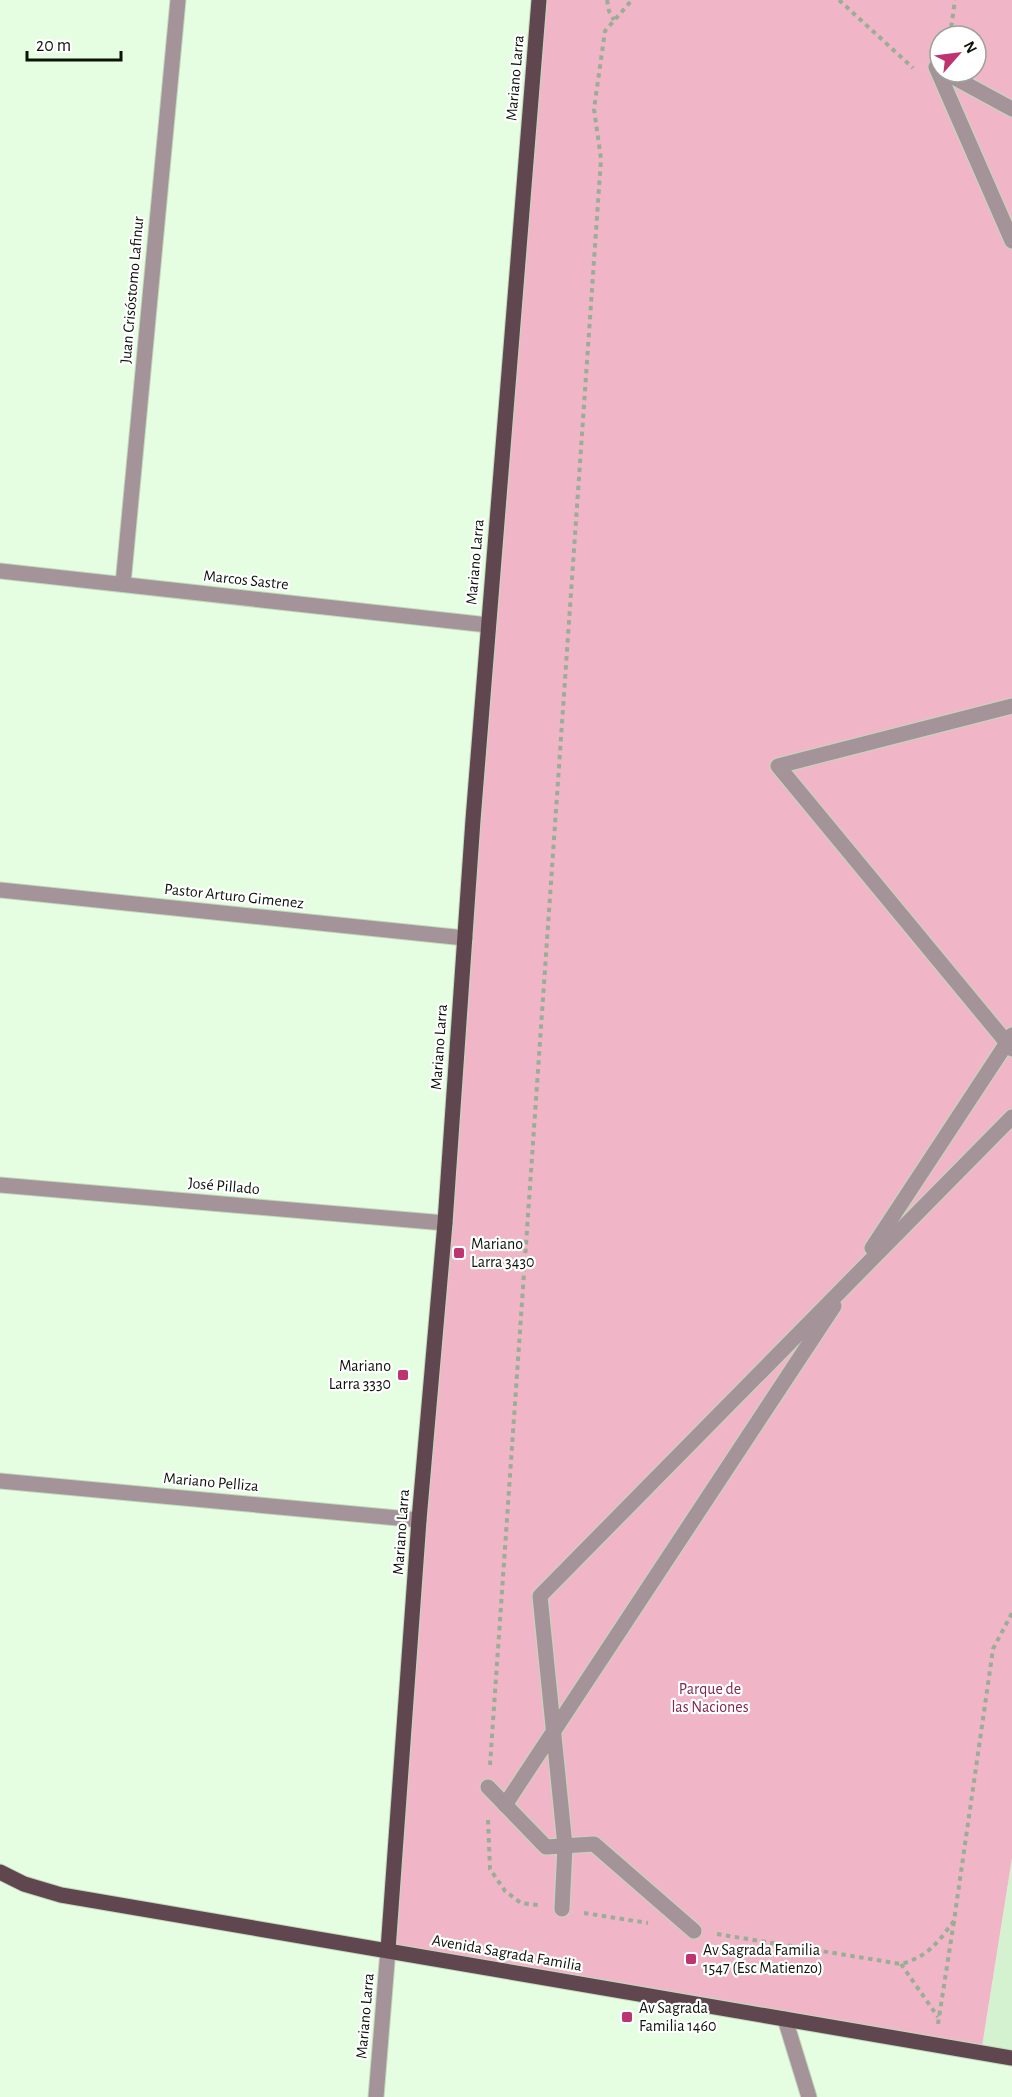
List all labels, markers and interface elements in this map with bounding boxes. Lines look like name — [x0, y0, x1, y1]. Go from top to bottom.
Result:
scale bar — [27, 24, 122, 62]
north arrow — [928, 24, 988, 84]
street label: Mariano Larra — [503, 34, 527, 122]
text: 20 m — [36, 37, 71, 55]
text: N — [961, 39, 980, 56]
street label: Juan Crisóstomo Lafinur — [118, 215, 146, 364]
street label: Mariano Larra — [463, 518, 487, 606]
street label: Marcos Sastre — [203, 568, 289, 592]
street label: Pastor Arturo Gimenez — [163, 881, 305, 911]
street label: Mariano Larra — [428, 1003, 450, 1091]
street label: José Pillado — [187, 1175, 261, 1197]
place label: Mariano Larra 3430 — [471, 1236, 534, 1270]
marker: Mariano Larra 3430 — [452, 1246, 466, 1260]
place label: Mariano Larra 3330 — [329, 1358, 391, 1392]
marker: Mariano Larra 3330 — [396, 1368, 410, 1382]
street label: Mariano Pelliza — [163, 1470, 259, 1494]
street label: Mariano Larra — [390, 1488, 412, 1576]
park label: Parque de las Naciones — [671, 1681, 749, 1715]
street label: Avenida Sagrada Familia — [431, 1932, 583, 1974]
place label: Av Sagrada Familia 1547 (Esc Matienzo) — [703, 1942, 823, 1976]
marker: Av Sagrada Familia 1547 (Esc Matienzo) — [684, 1952, 698, 1966]
street label: Mariano Larra — [353, 1972, 377, 2060]
place label: Av Sagrada Familia 1460 — [639, 2000, 716, 2034]
marker: Av Sagrada Familia 1460 — [620, 2010, 634, 2024]

